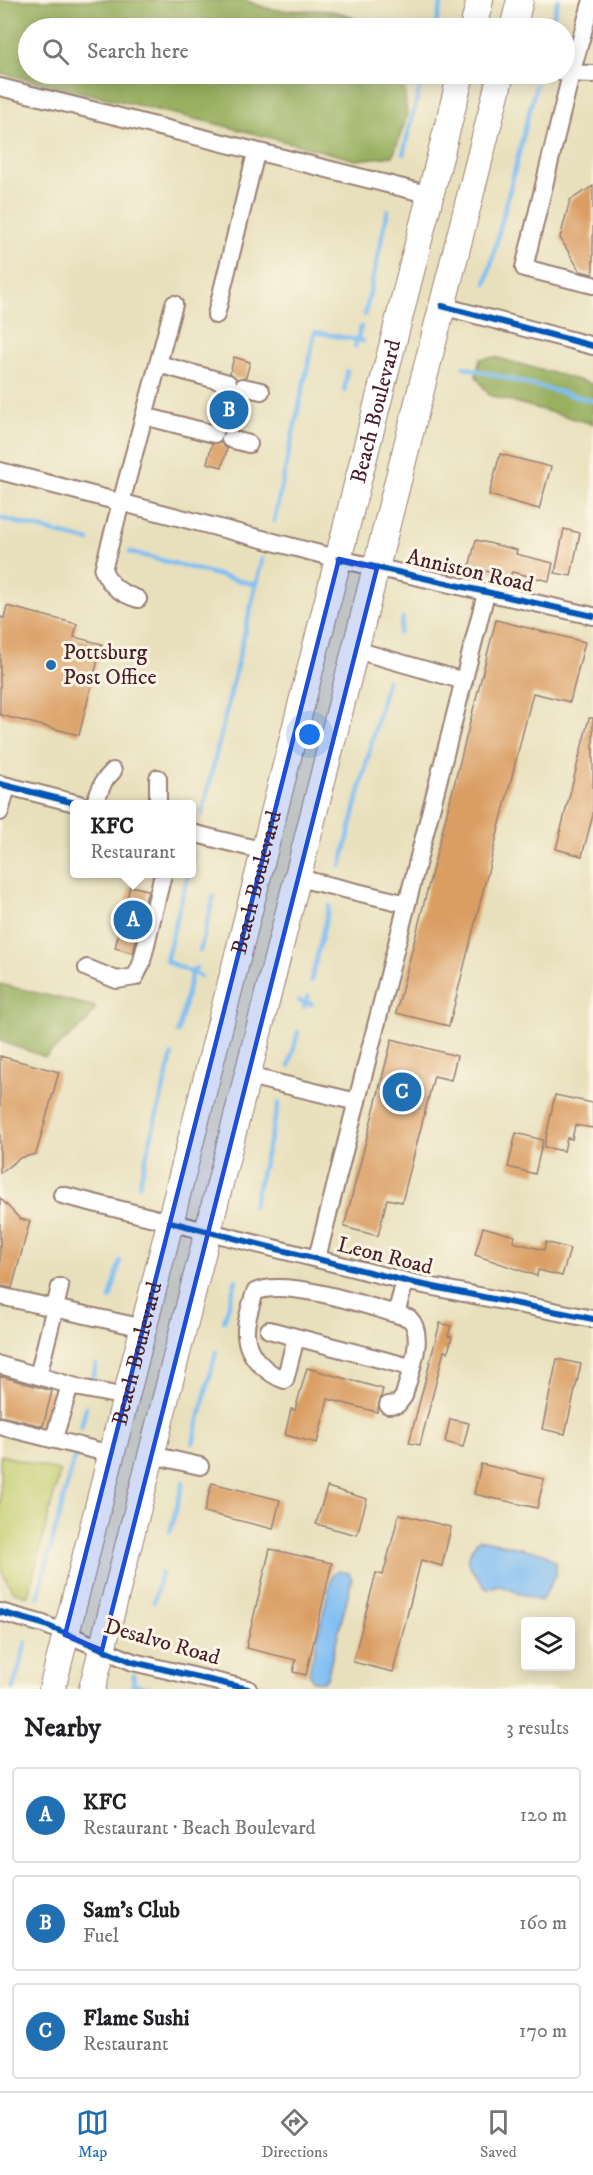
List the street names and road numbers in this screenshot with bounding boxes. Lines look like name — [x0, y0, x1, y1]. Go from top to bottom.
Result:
street label: Beach Boulevard — [344, 337, 407, 486]
street label: Anniston Road — [404, 543, 536, 599]
street label: Beach Boulevard — [225, 808, 287, 957]
street label: Leon Road — [334, 1231, 436, 1281]
street label: Beach Boulevard — [106, 1279, 168, 1428]
street label: Desalvo Road — [101, 1613, 223, 1671]

